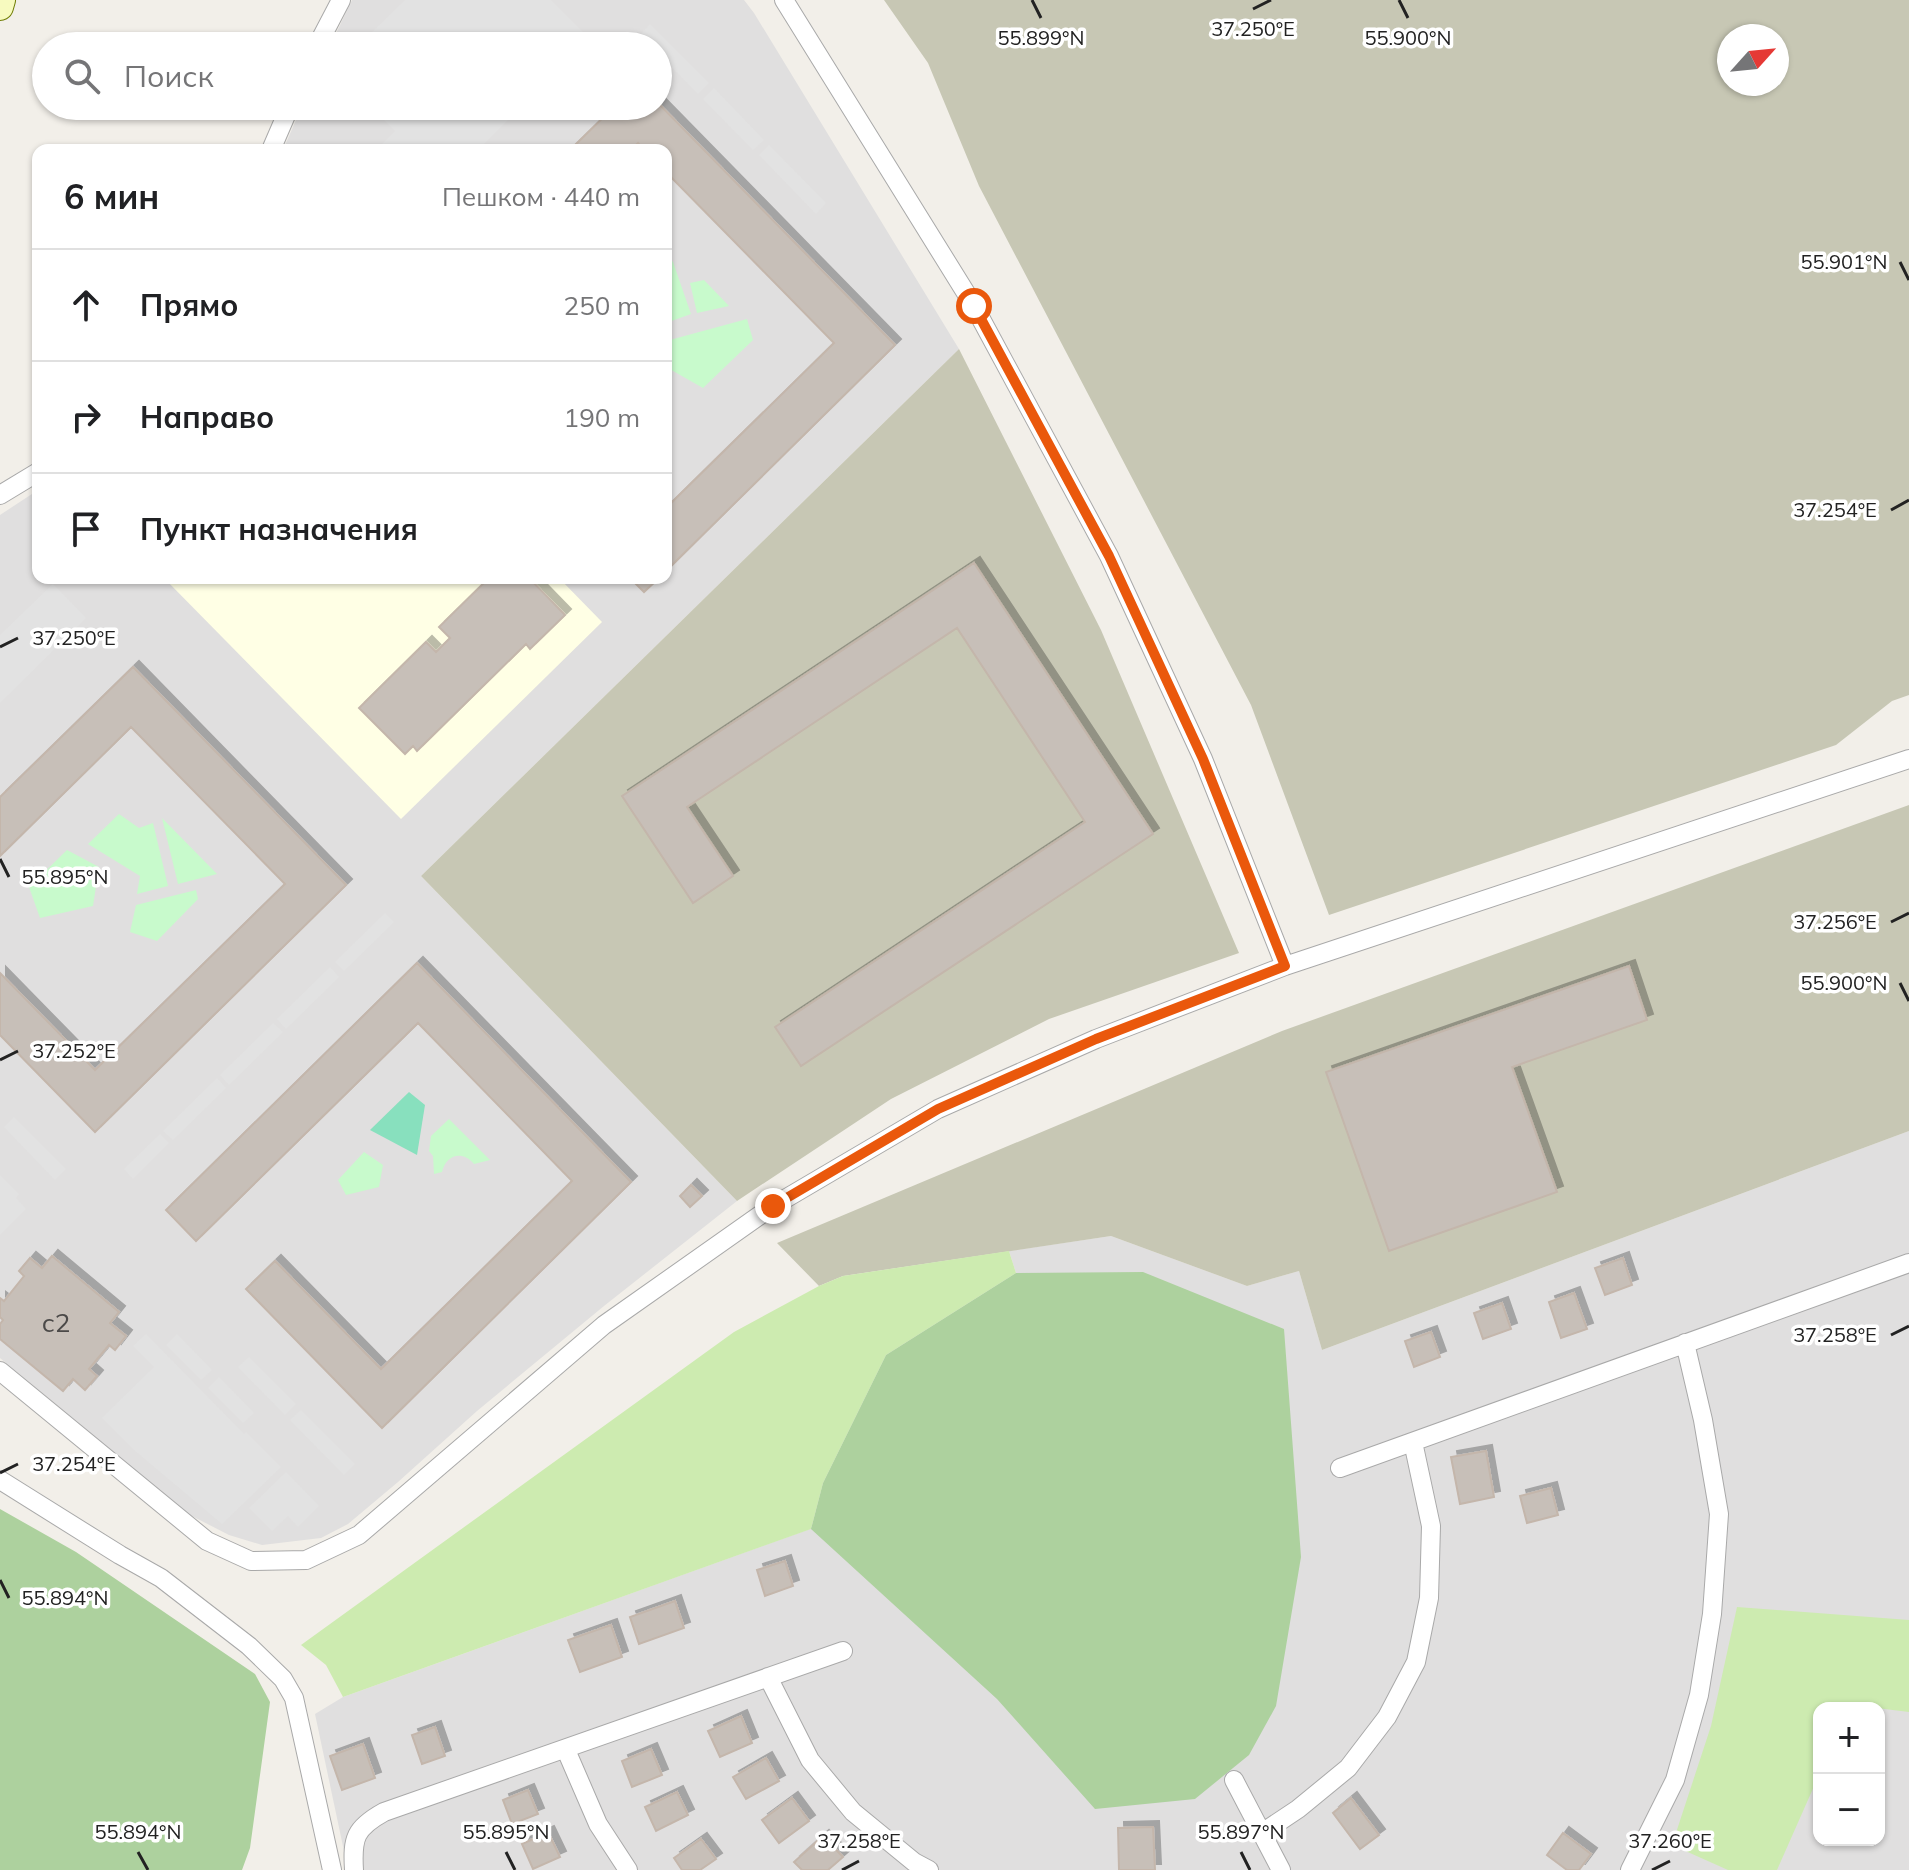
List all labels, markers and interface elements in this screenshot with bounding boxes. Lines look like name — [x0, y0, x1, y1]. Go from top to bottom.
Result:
text: 37.250°E — [1211, 16, 1295, 41]
north arrow — [1717, 24, 1789, 96]
text: 55.899°N — [998, 25, 1084, 50]
text: 55.900°N — [1365, 25, 1451, 50]
search box — [32, 32, 672, 120]
icon: search — [60, 54, 104, 98]
text: Поиск — [124, 57, 214, 95]
text: 6 мин — [64, 175, 159, 218]
text: Пешком · 440 m — [442, 180, 640, 213]
text: 55.901°N — [1801, 249, 1887, 274]
icon: ahead — [64, 283, 108, 327]
text: Прямо — [140, 286, 238, 324]
route start — [956, 288, 992, 324]
text: 250 m — [564, 289, 640, 322]
icon: right — [64, 395, 108, 439]
text: Направо — [140, 398, 274, 436]
text: 190 m — [564, 401, 640, 434]
text: 37.254°E — [1793, 497, 1877, 522]
icon: arrive — [64, 507, 108, 551]
text: Пункт назначения — [140, 510, 418, 548]
text: 37.250°E — [32, 625, 116, 650]
text: 55.895°N — [22, 864, 108, 889]
text: 37.256°E — [1793, 909, 1877, 934]
text: 55.900°N — [1801, 970, 1887, 995]
text: 37.252°E — [32, 1038, 116, 1063]
route end — [755, 1188, 791, 1224]
house number: с2 — [42, 1306, 70, 1339]
text: 37.258°E — [1793, 1322, 1877, 1347]
text: 37.254°E — [32, 1451, 116, 1476]
text: 55.894°N — [22, 1585, 108, 1610]
map controls — [1813, 1702, 1885, 1846]
button: + — [1813, 1702, 1885, 1774]
button: − — [1813, 1774, 1885, 1846]
text: 55.894°N — [95, 1819, 181, 1844]
text: 55.895°N — [463, 1819, 549, 1844]
text: 55.897°N — [1198, 1819, 1284, 1844]
text: 37.258°E — [817, 1828, 901, 1853]
text: 37.260°E — [1628, 1828, 1712, 1853]

